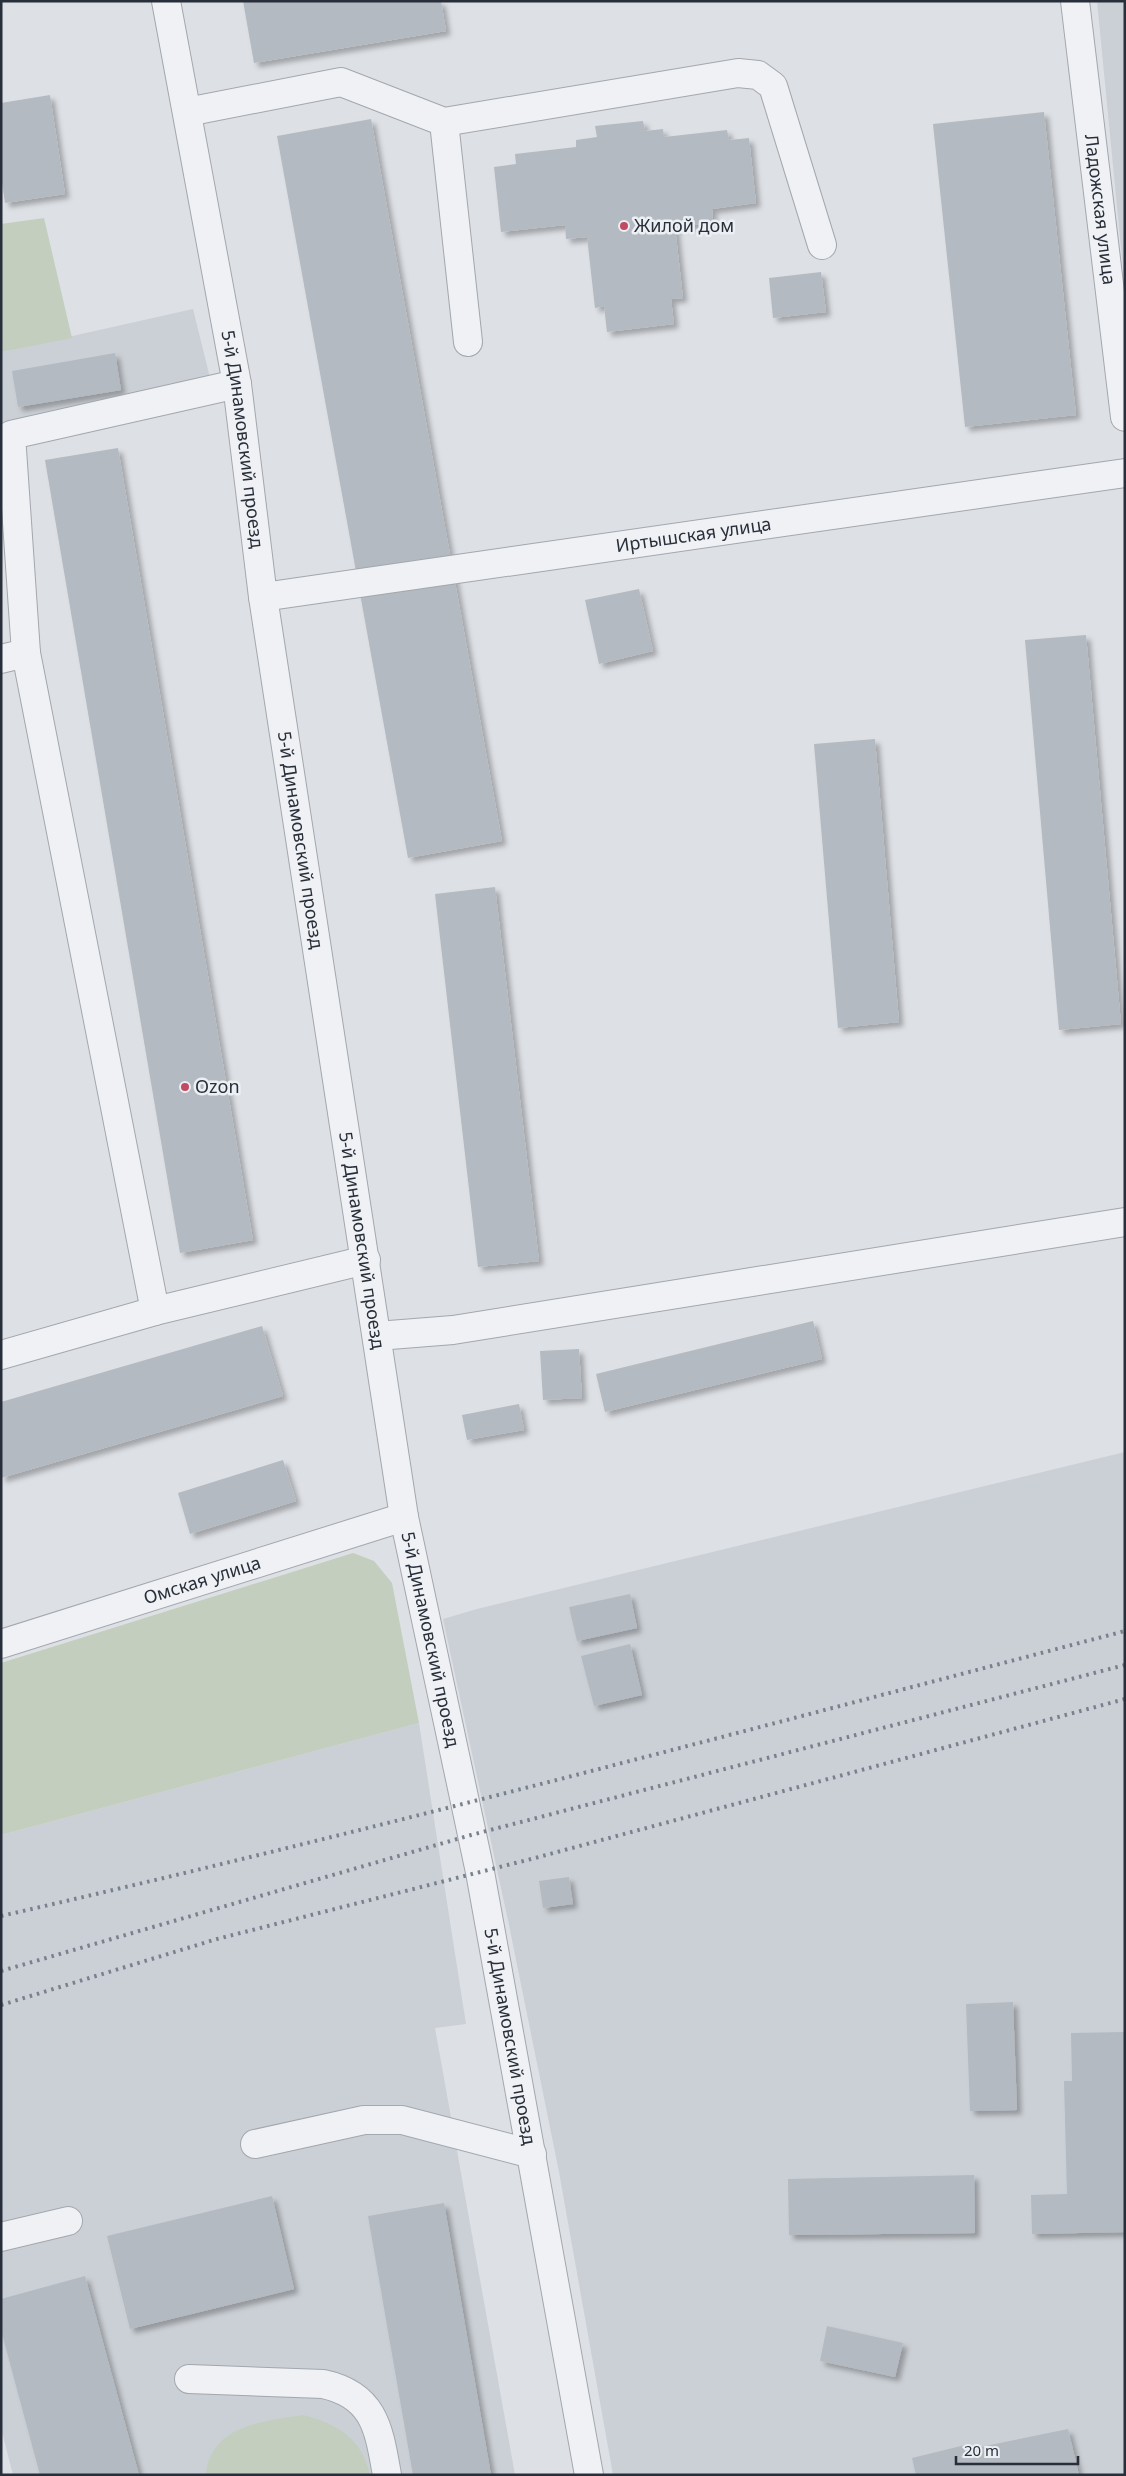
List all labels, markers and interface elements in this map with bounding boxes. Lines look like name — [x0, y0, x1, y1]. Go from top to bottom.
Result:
street label: Ладожская улица — [1080, 133, 1122, 286]
place label: Жилой дом — [634, 213, 734, 237]
marker: Жилой дом — [618, 220, 630, 232]
street label: 5-й Динамовский проезд — [216, 328, 270, 550]
street label: Иртышская улица — [614, 511, 773, 557]
street label: 5-й Динамовский проезд — [273, 729, 330, 950]
place label: Ozon — [195, 1074, 240, 1098]
marker: Ozon — [179, 1081, 191, 1093]
street label: 5-й Динамовский проезд — [334, 1130, 391, 1351]
street label: 5-й Динамовский проезд — [396, 1529, 466, 1749]
street label: Омская улица — [140, 1550, 264, 1609]
street label: 5-й Динамовский проезд — [479, 1926, 542, 2147]
scale bar — [956, 2434, 1078, 2466]
text: 20 m — [964, 2440, 999, 2460]

